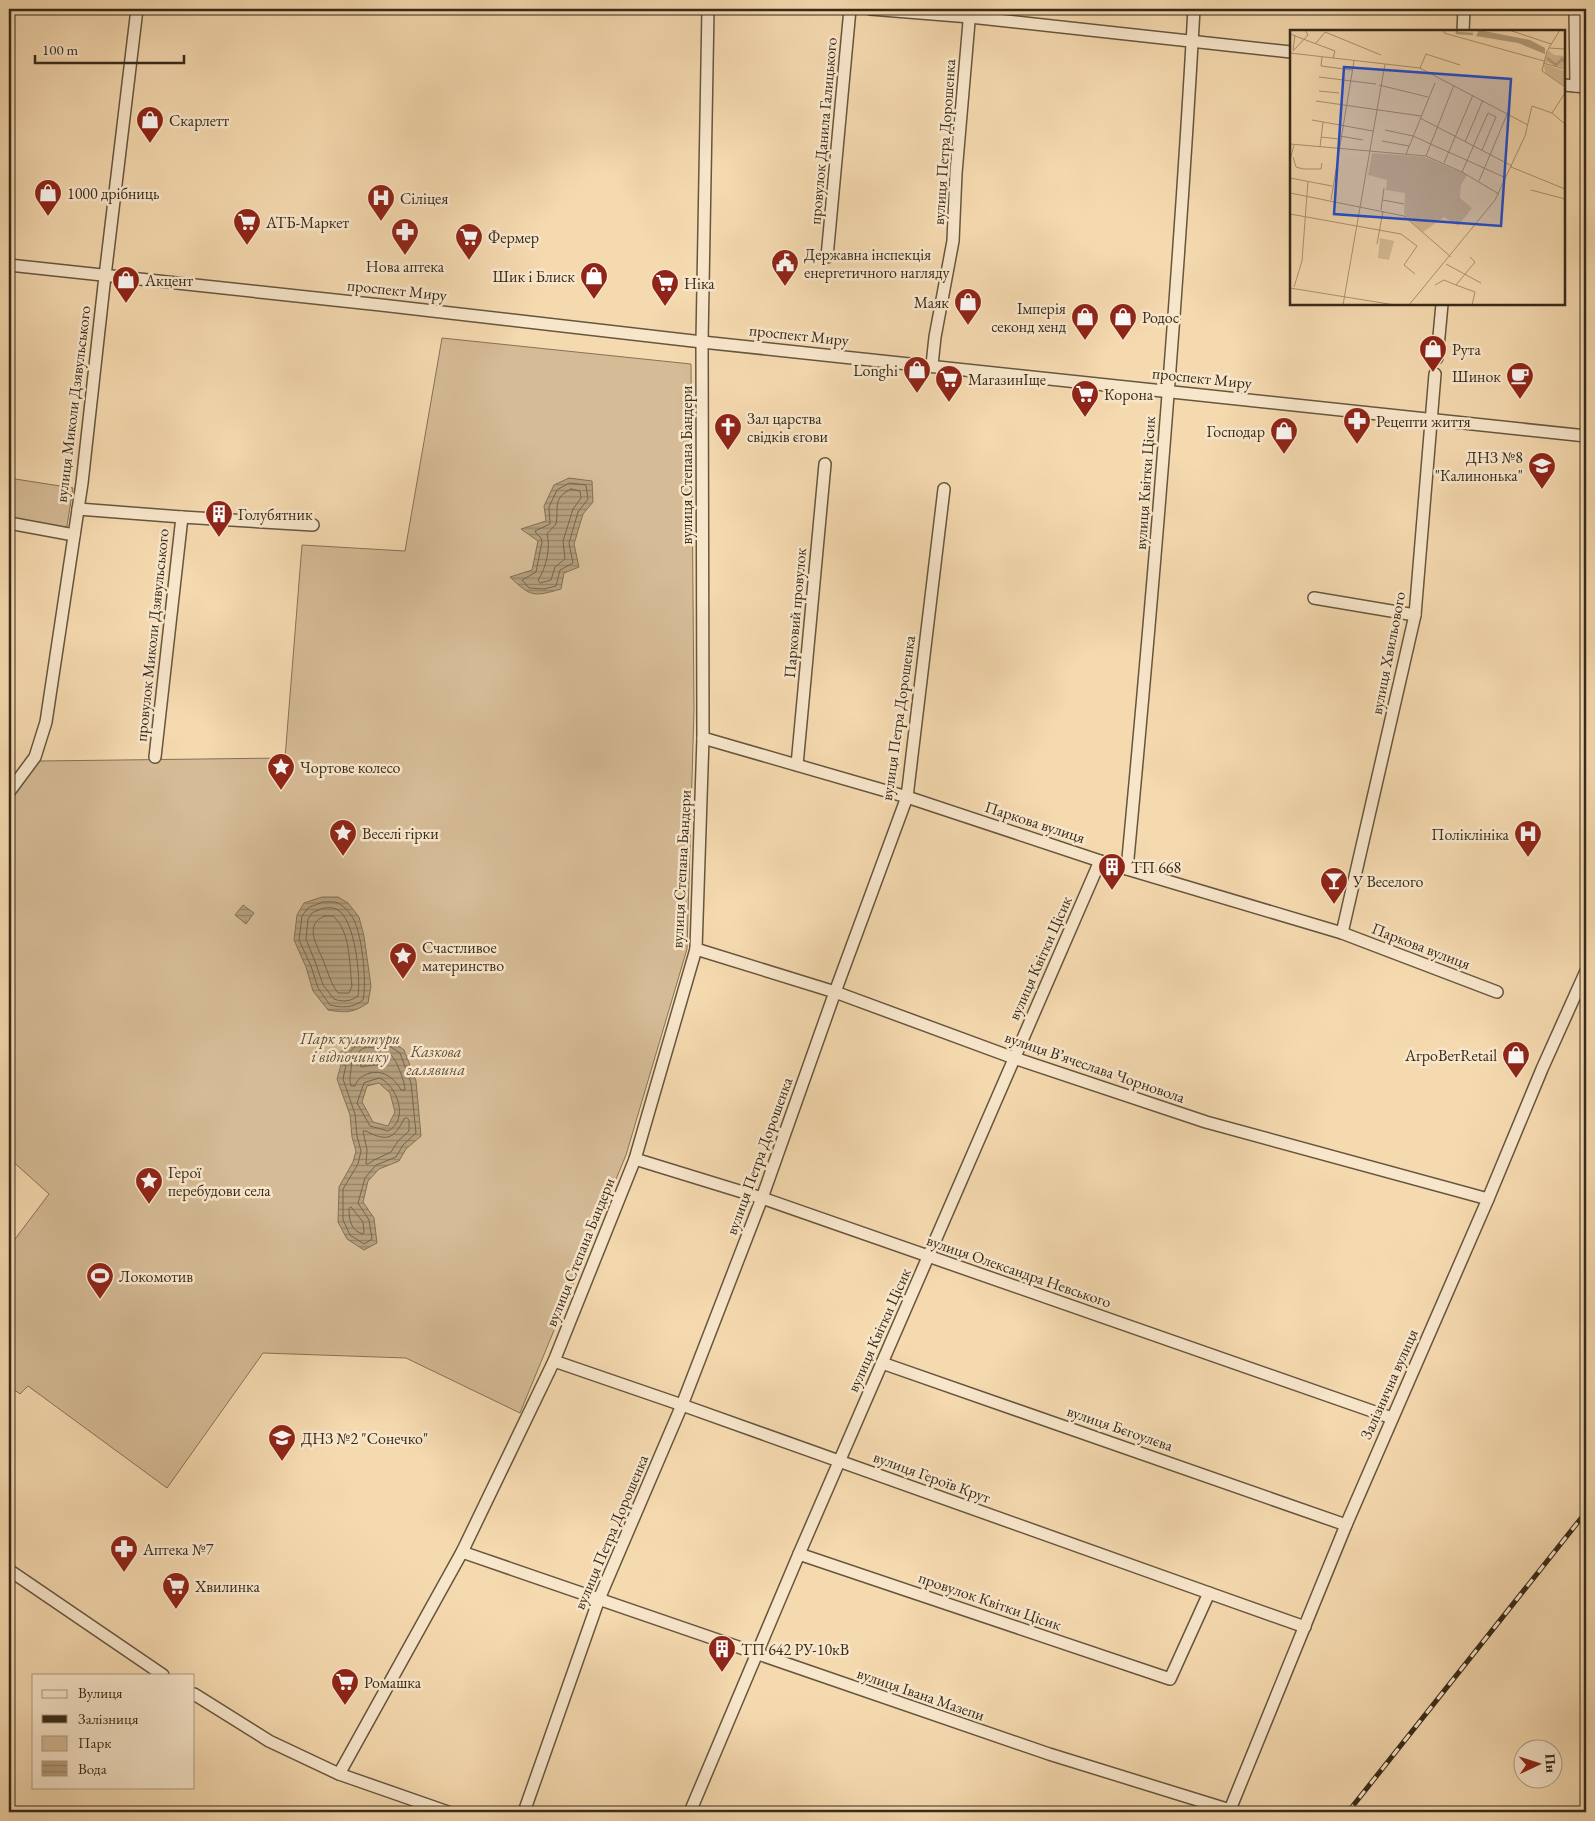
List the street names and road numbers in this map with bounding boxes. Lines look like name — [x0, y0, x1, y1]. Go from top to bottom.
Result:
street label: провулок Данила Галицького — [804, 36, 842, 226]
street label: вулиця Петра Дорошенка — [928, 58, 960, 226]
street label: проспект Миру — [346, 274, 449, 306]
street label: вулиця Миколи Дзявульського — [51, 304, 95, 504]
street label: проспект Миру — [748, 319, 851, 351]
street label: проспект Миру — [1151, 362, 1254, 394]
street label: вулиця Степана Бандери — [676, 385, 697, 544]
street label: вулиця Квітки Цісик — [1130, 415, 1160, 550]
street label: провулок Миколи Дзявульського — [130, 527, 174, 743]
street label: Парковий провулок — [779, 547, 811, 679]
street label: вулиця Хвильового — [1366, 590, 1410, 716]
street label: вулиця Петра Дорошенка — [876, 634, 920, 802]
street label: вулиця Степана Бандери — [666, 789, 696, 949]
street label: Паркова вулиця — [982, 796, 1088, 848]
street label: вулиця Квітки Цісик — [1003, 892, 1077, 1023]
street label: Паркова вулиця — [1369, 918, 1473, 974]
street label: вулиця Вʼячеслава Чорновола — [1002, 1026, 1188, 1108]
street label: вулиця Петра Дорошенка — [721, 1074, 798, 1238]
street label: вулиця Степана Бандери — [541, 1174, 620, 1330]
street label: вулиця Олександра Невського — [924, 1229, 1114, 1313]
street label: вулиця Квітки Цісик — [842, 1264, 916, 1395]
street label: Залізнична вулиця — [1355, 1325, 1423, 1443]
street label: вулиця Бєгоулєва — [1064, 1400, 1176, 1456]
street label: вулиця Героїв Крут — [871, 1446, 994, 1508]
street label: вулиця Петра Дорошенка — [569, 1451, 653, 1613]
street label: провулок Квітки Цісик — [916, 1567, 1065, 1635]
street label: вулиця Івана Мазепи — [854, 1662, 988, 1726]

